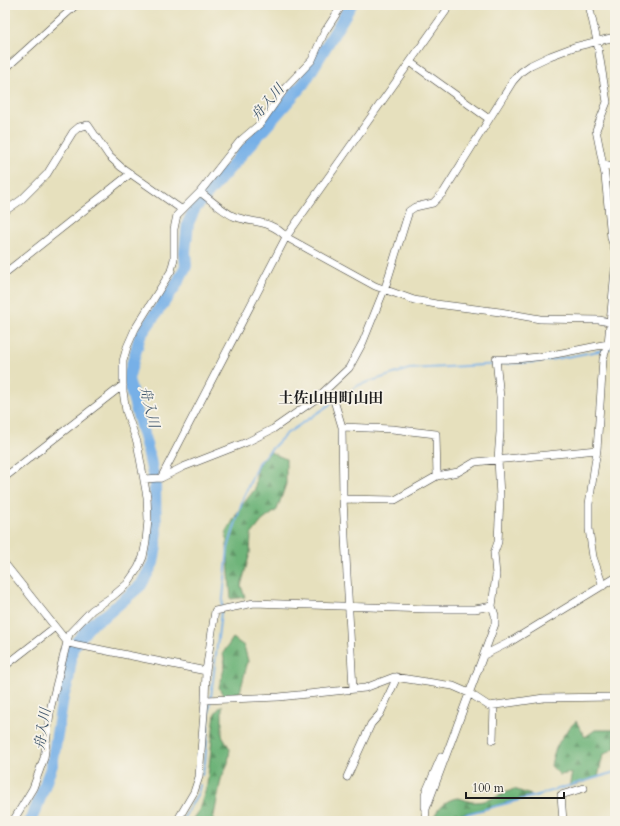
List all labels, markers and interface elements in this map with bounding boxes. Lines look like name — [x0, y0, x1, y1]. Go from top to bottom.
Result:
water label: 舟入川 — [246, 79, 290, 124]
water label: 舟入川 — [135, 384, 164, 432]
district label: 土佐山田町山田 — [278, 388, 384, 408]
water label: 舟入川 — [30, 705, 55, 751]
scale bar — [466, 774, 564, 800]
text: 100 m — [472, 780, 505, 796]

